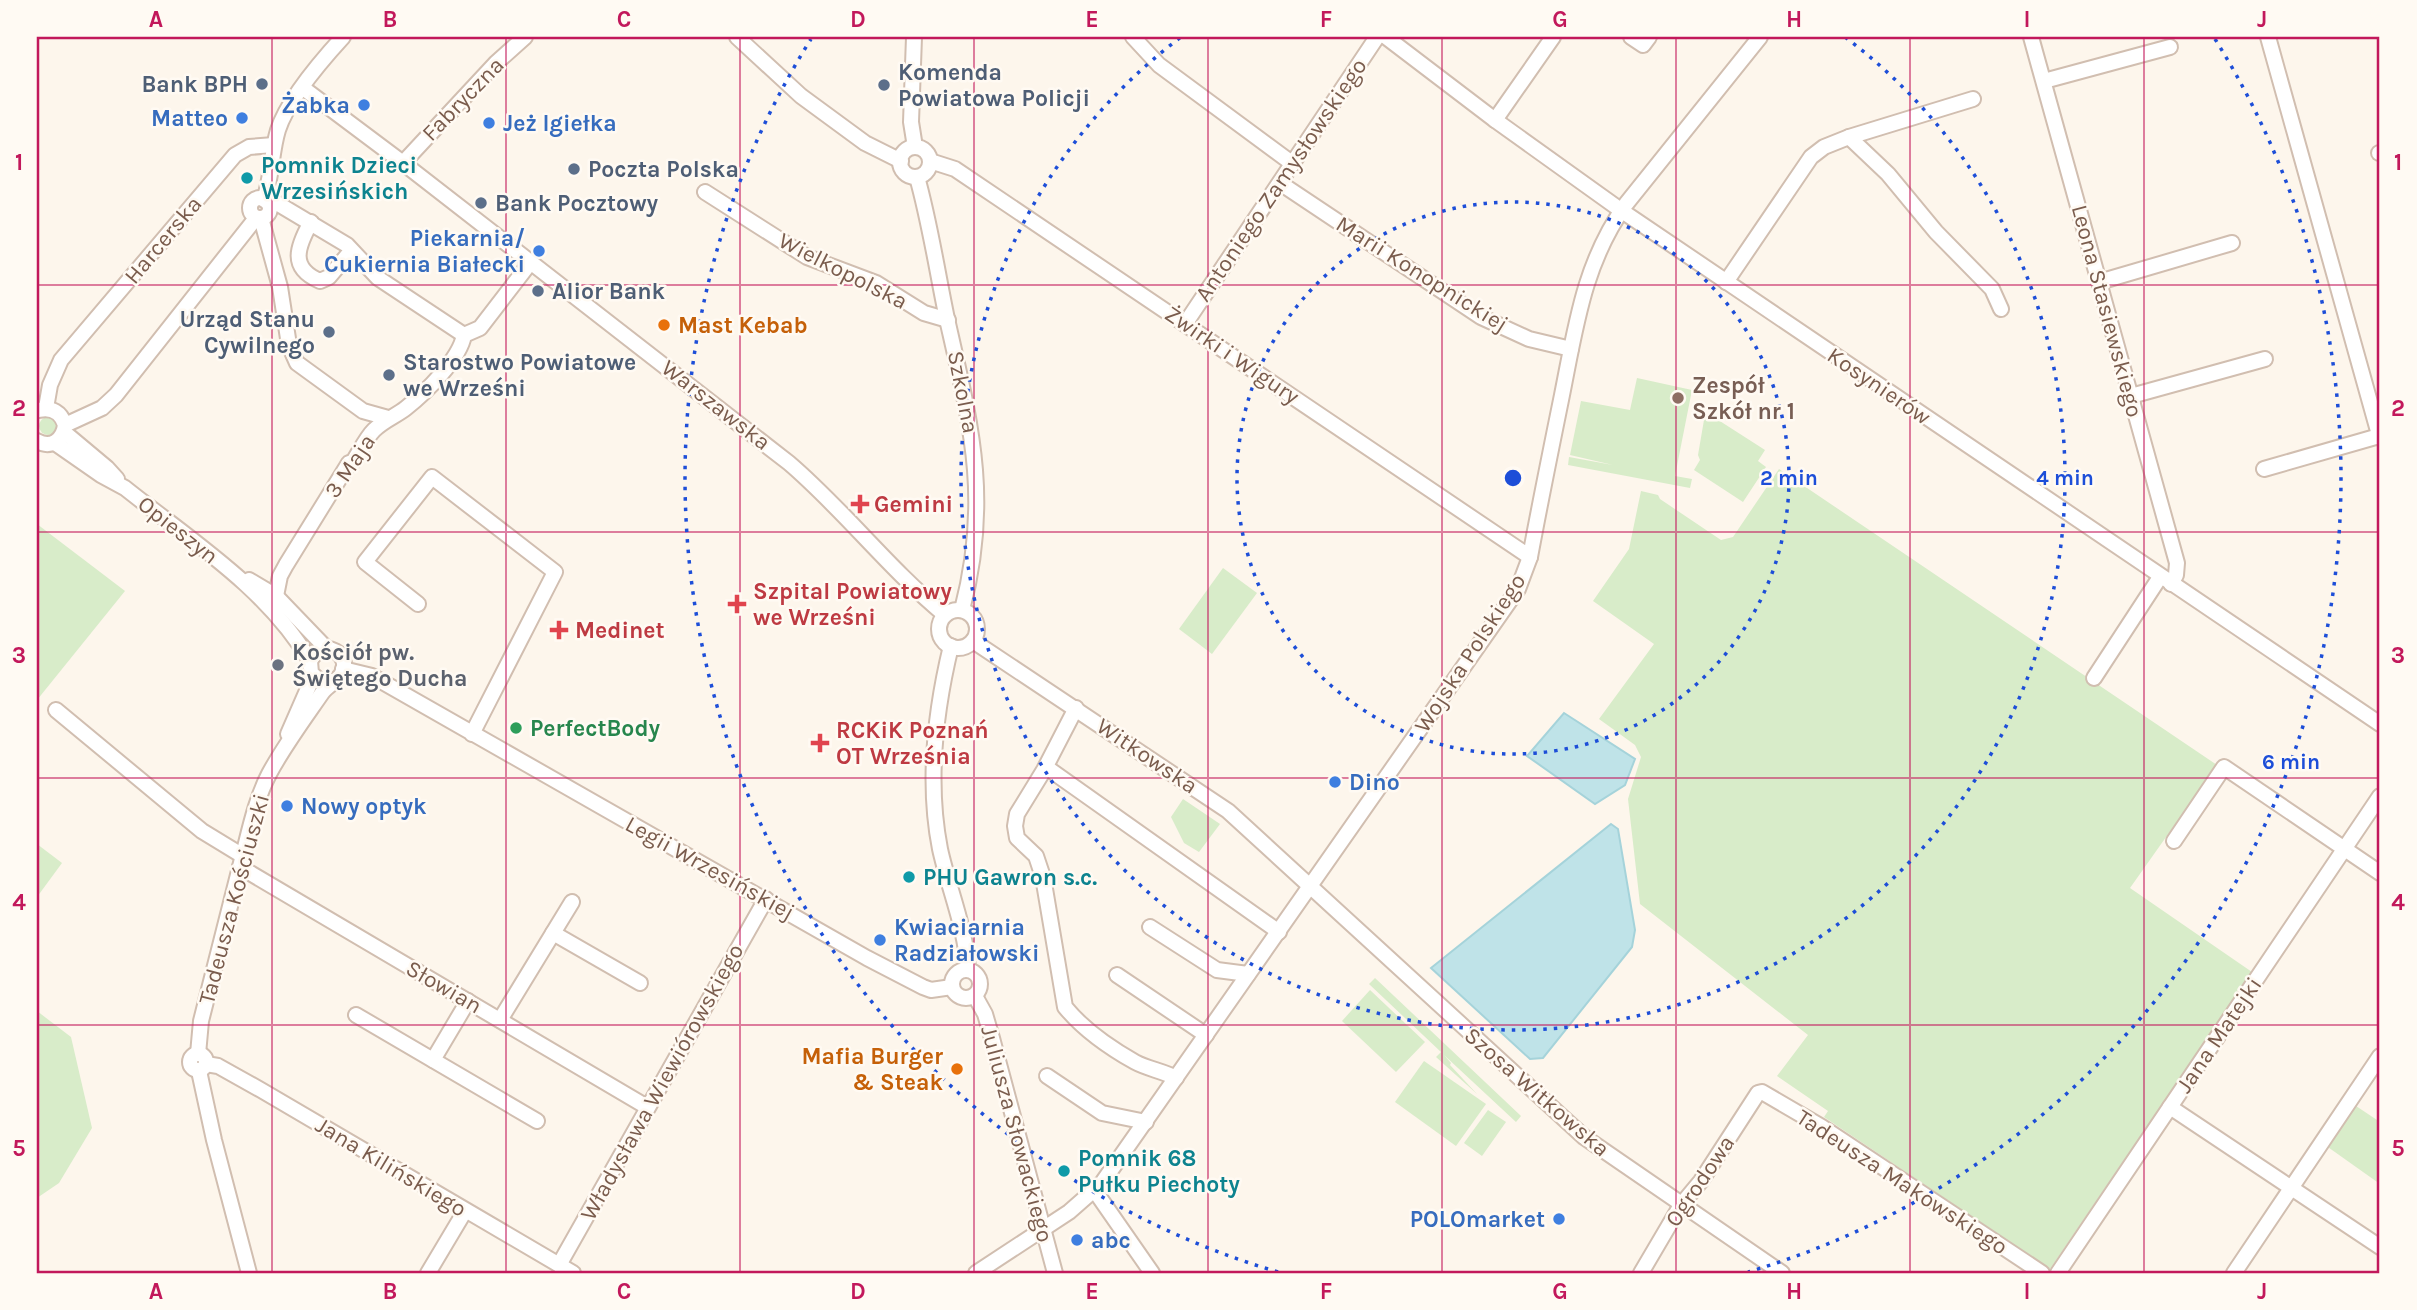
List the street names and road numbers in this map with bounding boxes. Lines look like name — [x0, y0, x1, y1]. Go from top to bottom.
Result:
street label: Fabryczna — [416, 51, 510, 147]
street label: Antoniego Zamysłowskiego — [1189, 53, 1373, 307]
street label: Harcerska — [119, 191, 207, 289]
street label: Leona Stasiewskiego — [2066, 202, 2148, 420]
street label: Marii Konopnickiej — [1331, 210, 1513, 338]
street label: Wielkopolska — [774, 227, 912, 315]
street label: Żwirki i Wigury — [1160, 300, 1305, 410]
street label: Kosynierów — [1822, 342, 1936, 431]
street label: Szkolna — [942, 349, 984, 435]
street label: Warszawska — [656, 354, 776, 456]
street label: 3 Maja — [319, 429, 381, 503]
street label: Opieszyn — [132, 490, 224, 570]
street label: Wojska Polskiego — [1409, 569, 1531, 737]
street label: Witkowska — [1091, 712, 1203, 800]
street label: Tadeusza Kościuszki — [193, 791, 275, 1007]
street label: Legii Wrzesińskiej — [621, 810, 799, 926]
street label: Władysława Wiewiórowskiego — [575, 939, 749, 1225]
street label: Słowian — [401, 955, 487, 1019]
street label: Jana Matejki — [2170, 972, 2268, 1098]
street label: Szosa Witkowska — [1459, 1022, 1615, 1162]
street label: Juliusza Słowackiego — [975, 1023, 1059, 1245]
street label: Tadeusza Makowskiego — [1791, 1104, 2013, 1260]
street label: Jana Kilińskiego — [311, 1111, 471, 1223]
street label: Ogrodowa — [1660, 1130, 1740, 1232]

